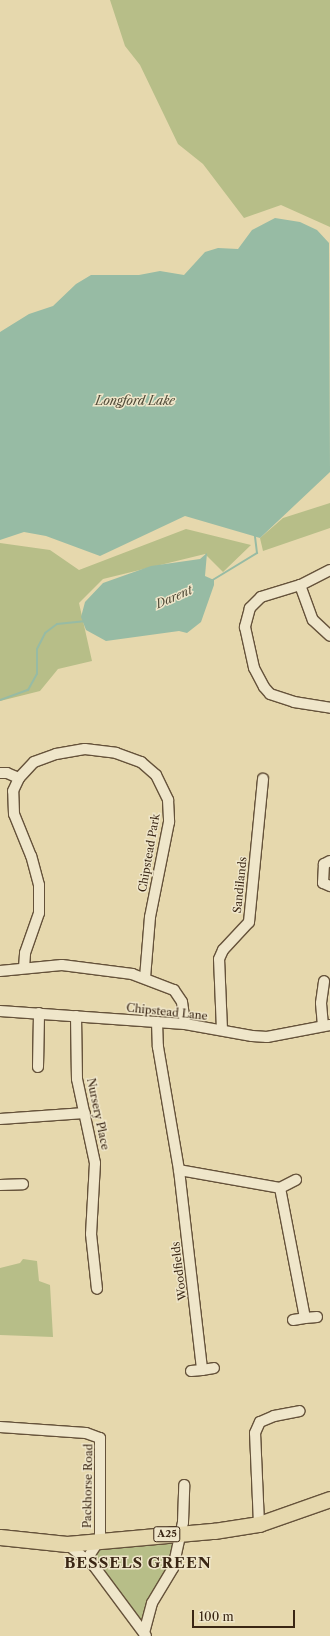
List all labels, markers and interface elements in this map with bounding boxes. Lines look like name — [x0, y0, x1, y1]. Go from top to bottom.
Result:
water label: Longford Lake — [95, 394, 175, 408]
water label: Darent — [153, 583, 195, 611]
street label: Chipstead Park — [136, 813, 162, 893]
street label: Sandilands — [230, 856, 250, 914]
street label: Chipstead Lane — [126, 1001, 208, 1023]
street label: Nursery Place — [84, 1077, 112, 1151]
street label: Woodfields — [169, 1241, 189, 1301]
street label: Packhorse Road — [81, 1444, 95, 1528]
road number: A25 — [153, 1526, 181, 1542]
district label: BESSELS GREEN — [64, 1554, 212, 1572]
scale bar — [194, 1602, 297, 1628]
text: 100 m — [199, 1609, 234, 1624]

